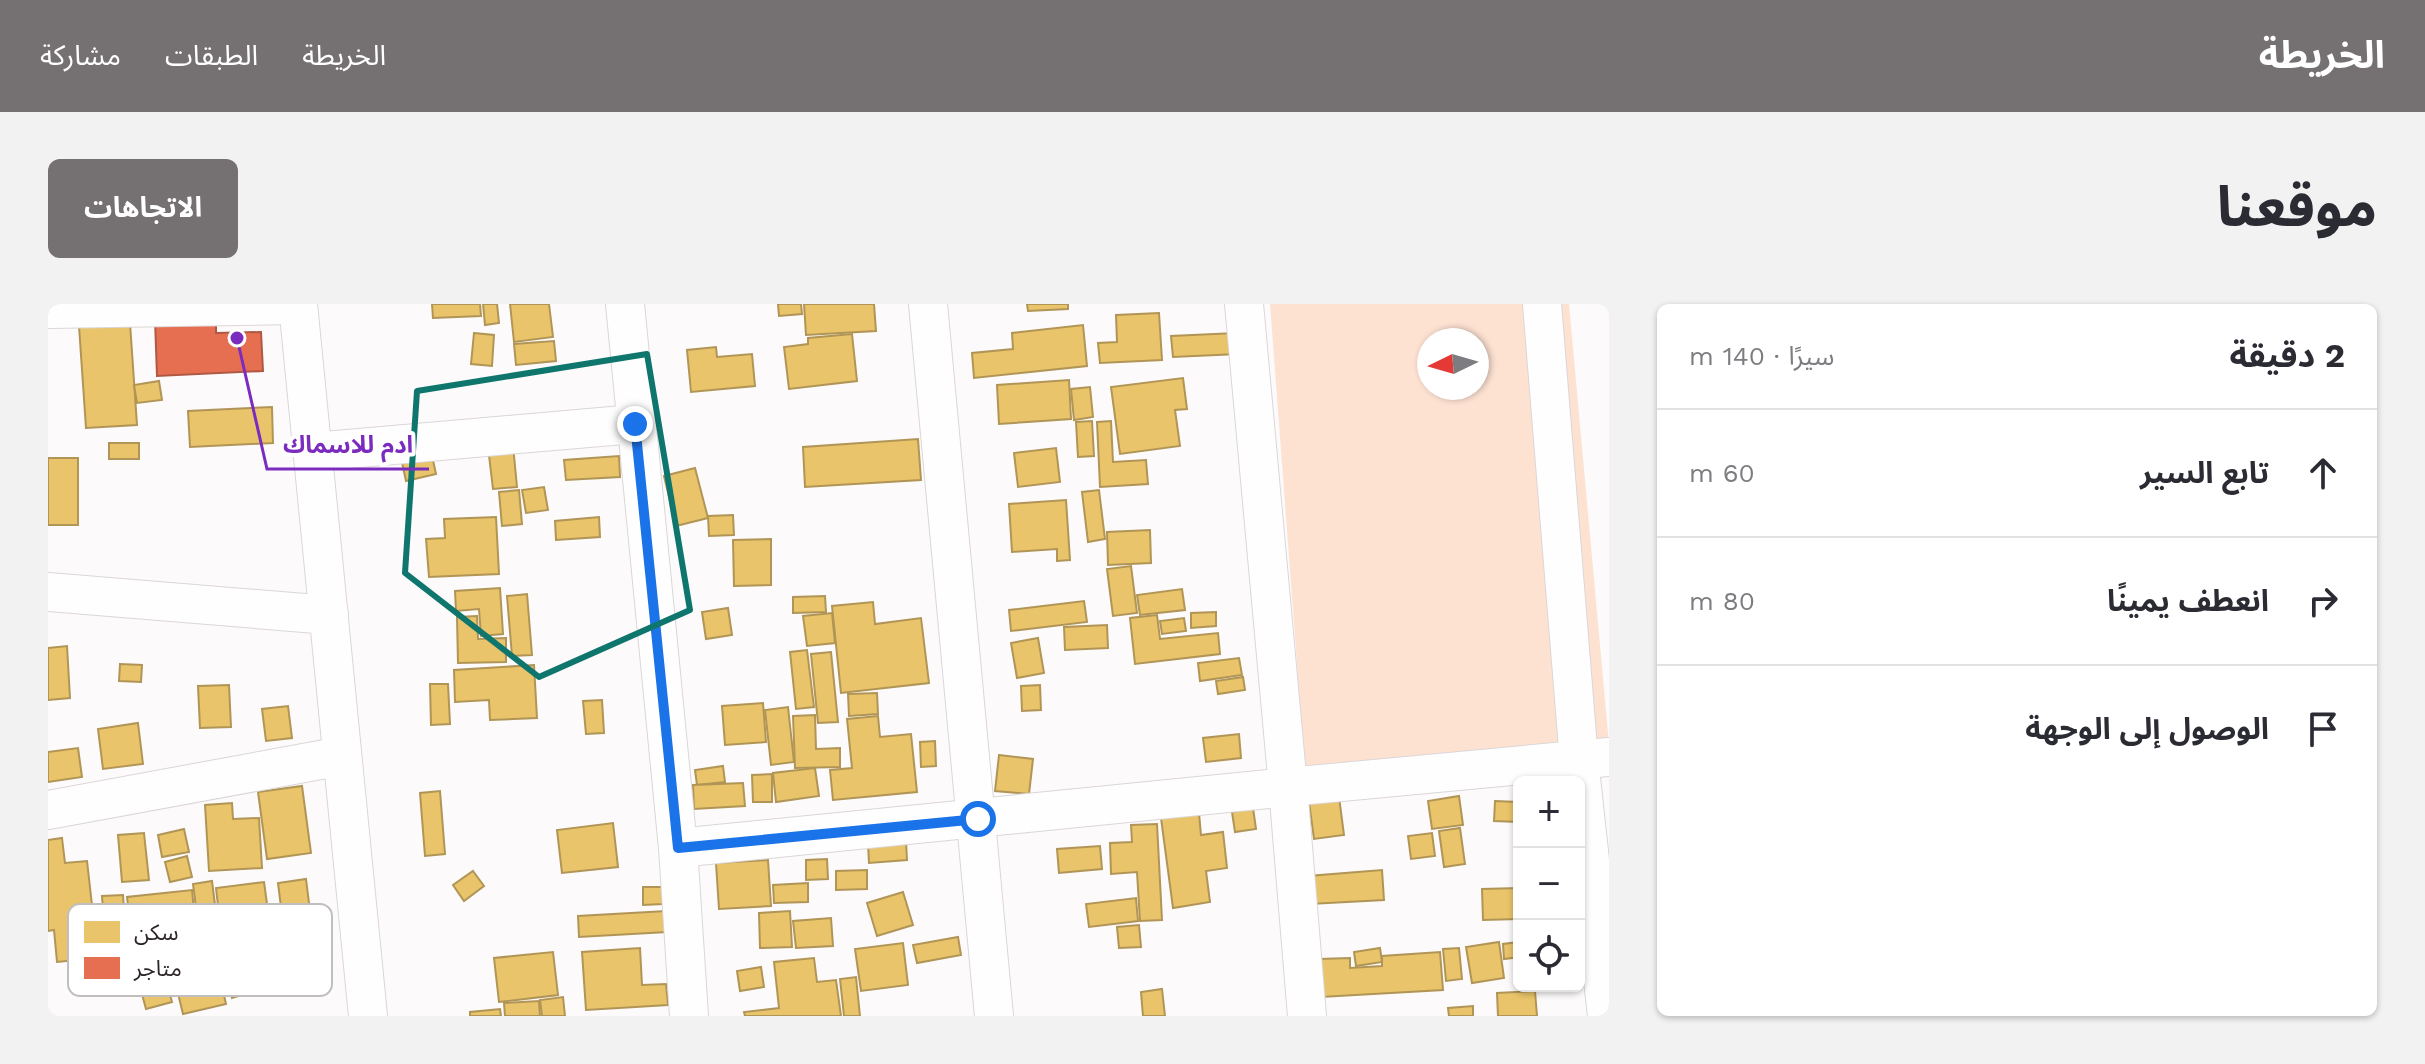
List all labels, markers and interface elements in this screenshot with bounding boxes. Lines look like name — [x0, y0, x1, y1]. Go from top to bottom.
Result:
text: الخريطة — [2259, 33, 2385, 77]
text: مشاركة — [40, 39, 121, 72]
text: الطبقات — [165, 39, 258, 72]
text: الخريطة — [302, 39, 386, 72]
button: الاتجاهات — [48, 159, 238, 258]
text: موقعنا — [2217, 174, 2377, 240]
north arrow — [1417, 328, 1489, 400]
text: 2 دقيقة — [2229, 335, 2345, 375]
text: سيرًا · 140 m — [1689, 341, 1834, 371]
route end — [617, 406, 653, 442]
callout: ادم للاسماك — [267, 421, 429, 469]
text: ادم للاسماك — [283, 431, 413, 463]
icon: ahead — [2301, 451, 2345, 495]
text: تابع السير — [2140, 455, 2269, 490]
text: 60 m — [1689, 458, 1755, 488]
icon: right — [2301, 579, 2345, 623]
text: انعطف يمينًا — [2107, 583, 2269, 618]
text: 80 m — [1689, 586, 1755, 616]
icon: arrive — [2301, 707, 2345, 751]
text: الوصول إلى الوجهة — [2025, 711, 2269, 746]
map controls — [1513, 776, 1585, 992]
button: + — [1513, 776, 1585, 848]
route start — [960, 801, 996, 837]
button: − — [1513, 848, 1585, 920]
legend — [68, 904, 332, 996]
text: سكن — [134, 920, 178, 945]
button: locate — [1513, 920, 1585, 992]
text: متاجر — [133, 956, 182, 981]

